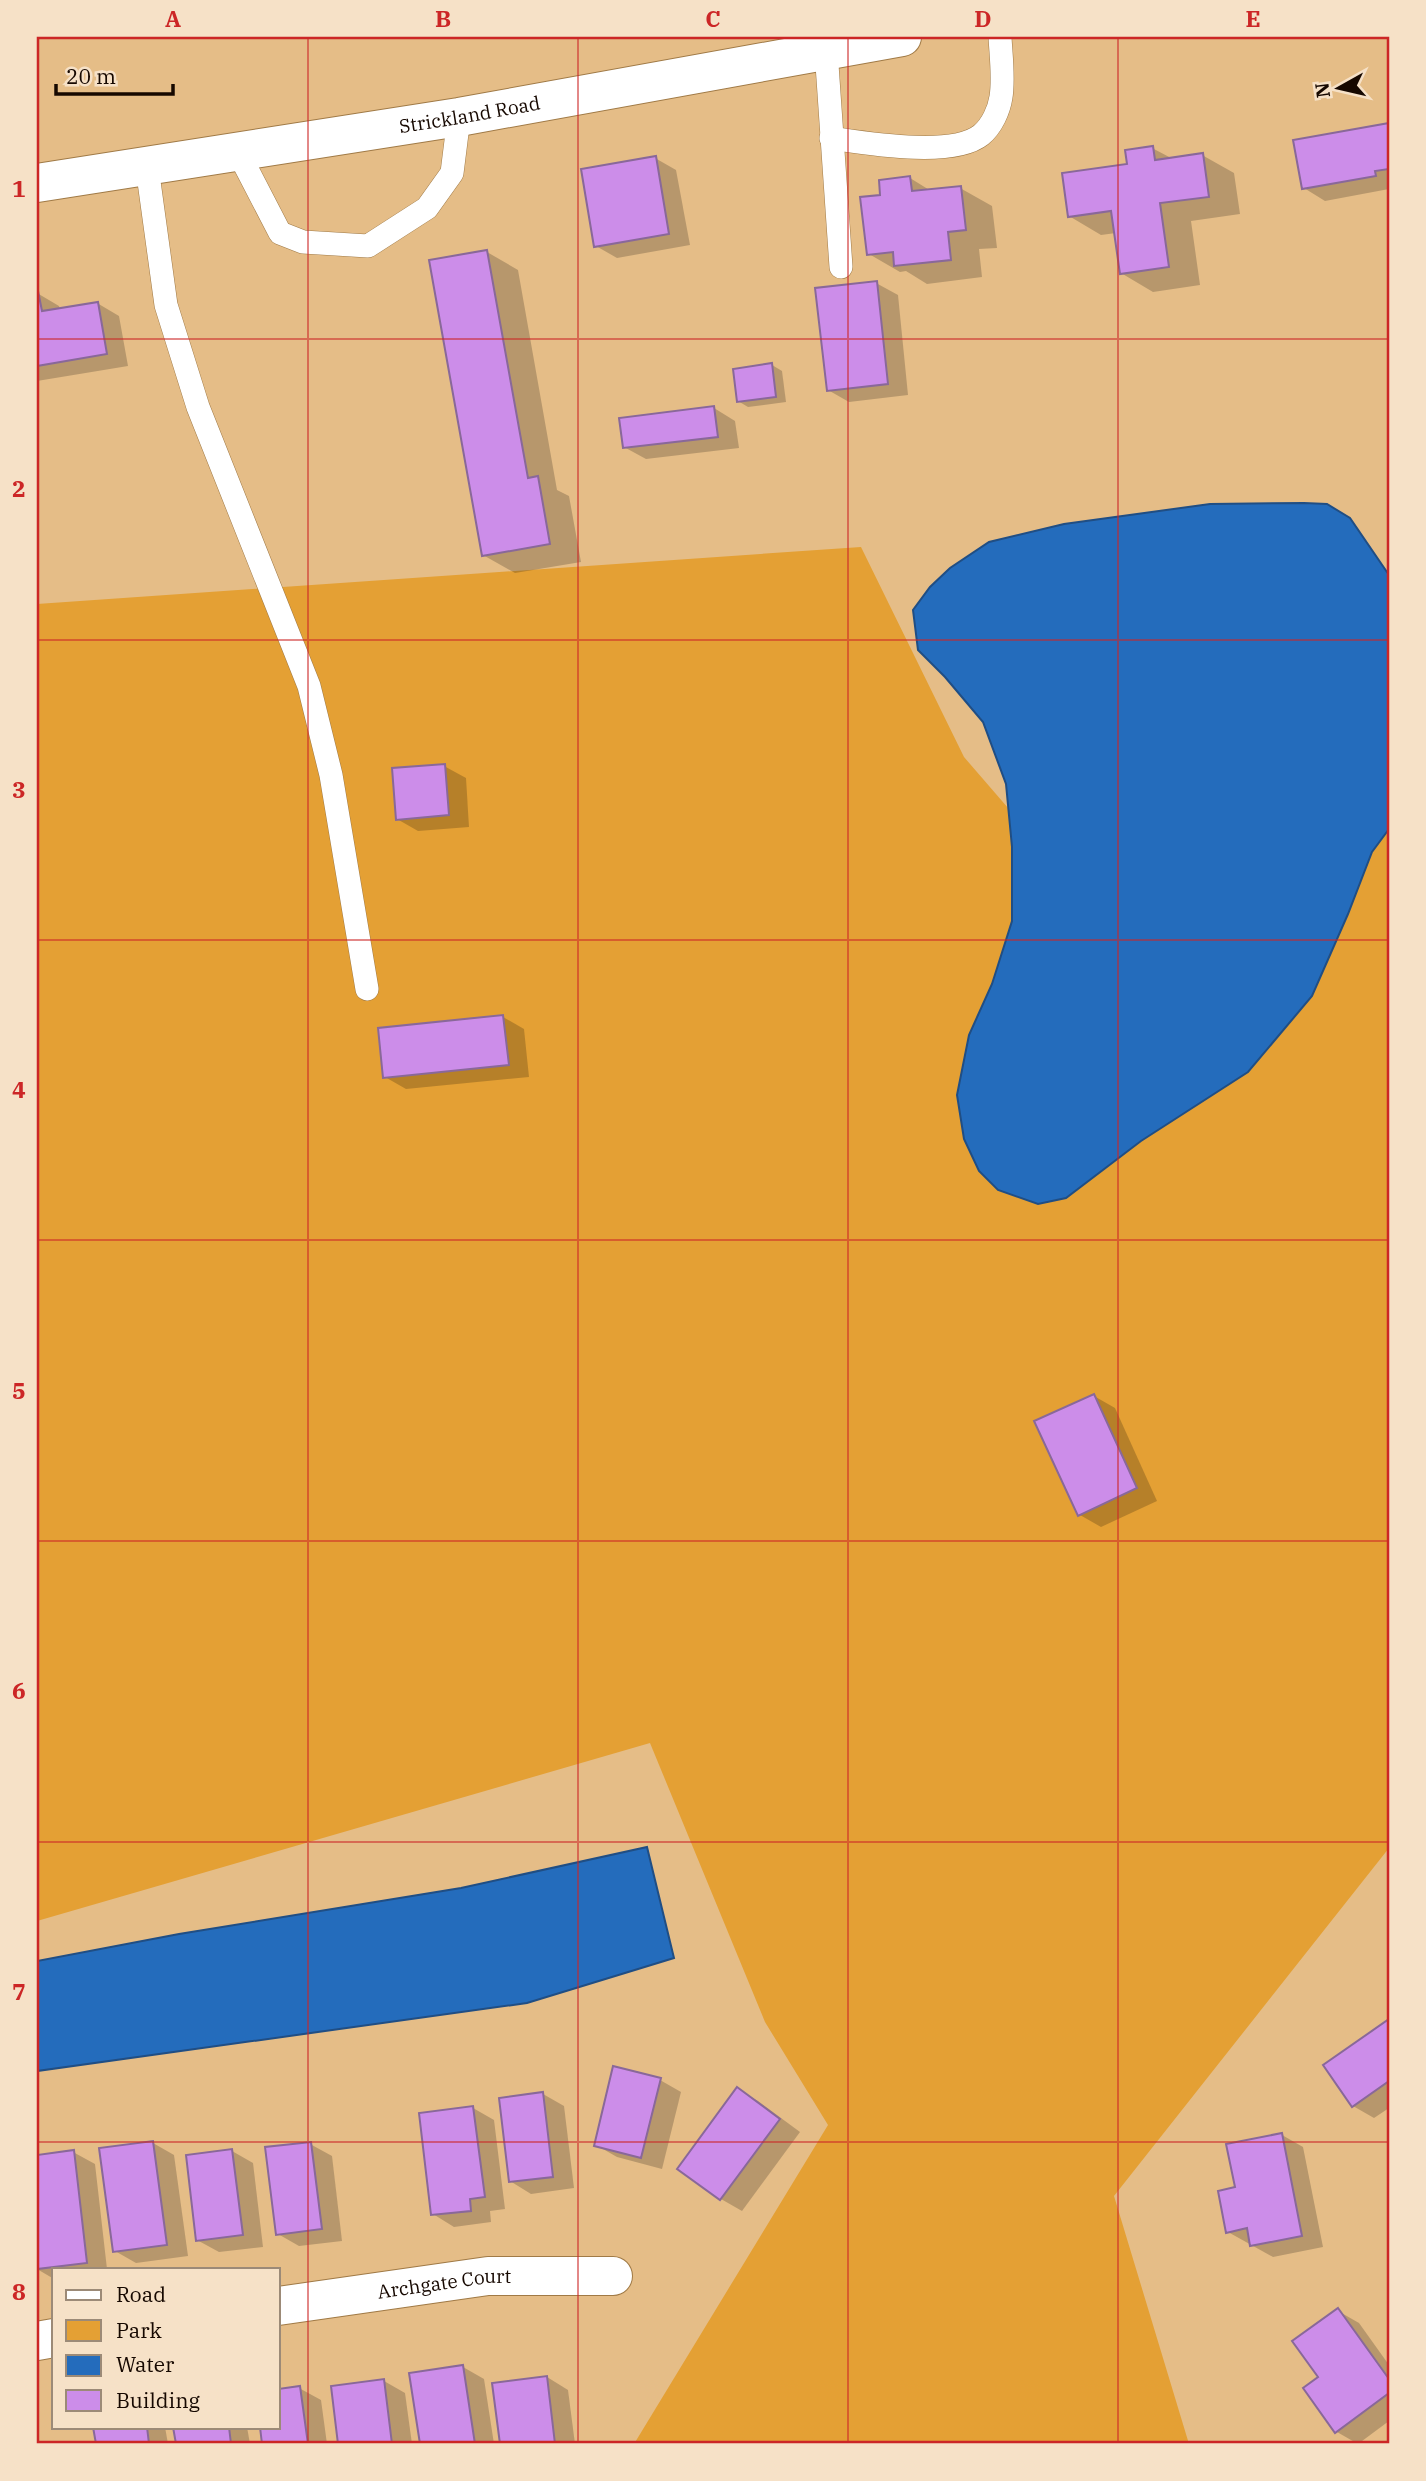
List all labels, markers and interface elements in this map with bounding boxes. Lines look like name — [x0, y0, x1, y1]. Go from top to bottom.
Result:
text: A — [165, 3, 181, 33]
text: B — [435, 3, 451, 33]
text: C — [705, 3, 721, 33]
text: D — [974, 3, 992, 33]
text: E — [1245, 3, 1261, 33]
scale bar — [56, 52, 173, 96]
north arrow — [1304, 52, 1374, 122]
text: 20 m — [66, 62, 116, 90]
text: N — [1309, 81, 1335, 99]
street label: Strickland Road — [397, 91, 542, 138]
text: 1 — [12, 173, 26, 203]
text: 2 — [12, 473, 26, 503]
text: 3 — [12, 774, 26, 804]
text: 4 — [12, 1074, 26, 1104]
text: 5 — [12, 1375, 26, 1405]
text: 6 — [12, 1675, 26, 1705]
text: 7 — [12, 1976, 26, 2006]
street label: Archgate Court — [376, 2264, 512, 2304]
legend — [52, 2268, 280, 2428]
text: 8 — [12, 2276, 26, 2306]
text: Road — [116, 2280, 166, 2308]
text: Park — [116, 2316, 163, 2344]
text: Water — [116, 2350, 175, 2378]
text: Building — [116, 2386, 201, 2414]

